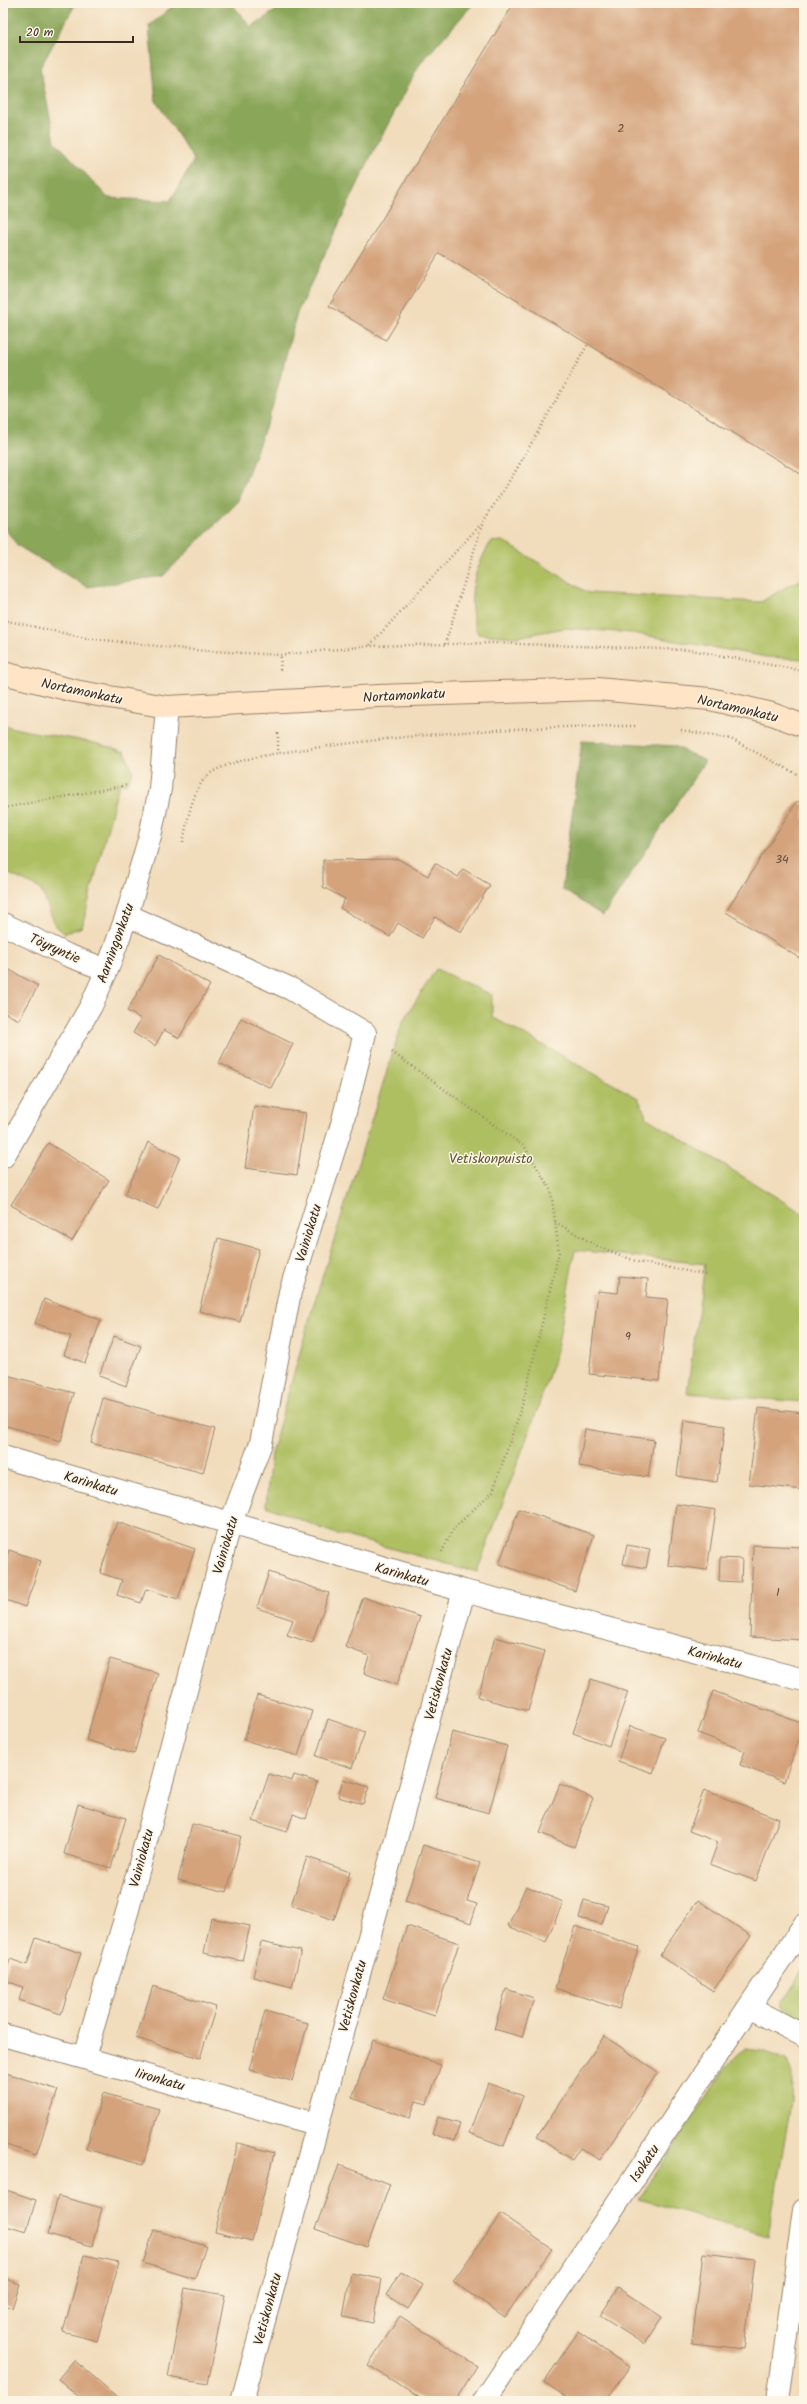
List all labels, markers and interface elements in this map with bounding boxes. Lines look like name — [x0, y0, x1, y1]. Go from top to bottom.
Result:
scale bar — [20, 18, 133, 44]
text: 20 m — [26, 23, 54, 42]
house number: 2 — [618, 119, 625, 138]
street label: Nortamonkatu — [39, 673, 125, 711]
street label: Nortamonkatu — [362, 683, 446, 709]
street label: Nortamonkatu — [695, 689, 781, 729]
house number: 34 — [775, 850, 789, 869]
street label: Aarningonkatu — [91, 900, 141, 986]
street label: Töyryntie — [25, 928, 84, 970]
park label: Vetiskonpuisto — [449, 1148, 533, 1170]
street label: Vainiokatu — [290, 1201, 328, 1265]
house number: 9 — [625, 1327, 631, 1346]
street label: Karinkatu — [61, 1465, 121, 1503]
street label: Vainiokatu — [207, 1513, 245, 1577]
street label: Karinkatu — [372, 1557, 432, 1593]
house number: 1 — [776, 1583, 780, 1602]
street label: Karinkatu — [685, 1640, 745, 1676]
street label: Vetiskonkatu — [419, 1645, 459, 1723]
street label: Vainiokatu — [124, 1826, 160, 1890]
street label: Vetiskonkatu — [333, 1957, 373, 2035]
street label: Iironkatu — [132, 2062, 188, 2098]
street label: Isokatu — [624, 2140, 666, 2187]
street label: Vetiskonkatu — [248, 2270, 288, 2348]

